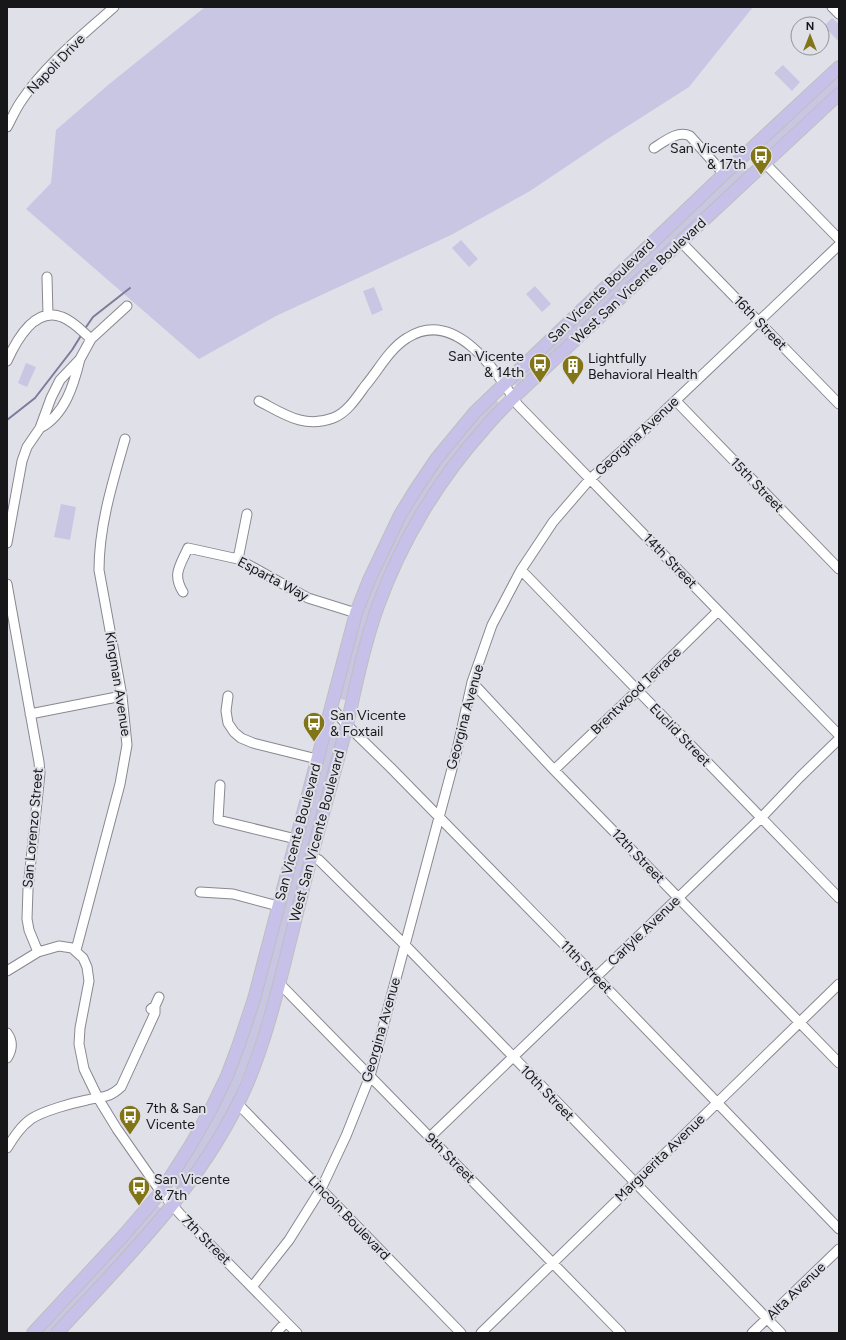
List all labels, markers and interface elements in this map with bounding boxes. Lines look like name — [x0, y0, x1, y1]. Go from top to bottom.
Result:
north arrow — [790, 16, 830, 56]
text: N — [806, 20, 814, 33]
street label: Napoli Drive — [23, 30, 89, 97]
place label: San Vicente & 17th — [670, 140, 746, 173]
bus stop icon: San Vicente & 17th — [748, 143, 774, 176]
street label: West San Vicente Boulevard — [568, 214, 710, 348]
street label: San Vicente Boulevard — [544, 236, 658, 346]
street label: 16th Street — [730, 292, 790, 354]
place label: San Vicente & 14th — [448, 348, 524, 381]
place label: Lightfully Behavioral Health — [588, 350, 698, 383]
bus stop icon: San Vicente & 14th — [527, 351, 553, 384]
building icon: Lightfully Behavioral Health — [560, 353, 586, 386]
street label: Georgina Avenue — [592, 393, 683, 479]
street label: 15th Street — [727, 454, 787, 516]
street label: 14th Street — [639, 530, 701, 592]
street label: Esparta Way — [235, 553, 312, 605]
street label: Kingman Avenue — [101, 631, 135, 738]
street label: Brentwood Terrace — [587, 643, 685, 738]
street label: Georgina Avenue — [443, 662, 487, 772]
street label: Euclid Street — [646, 700, 714, 770]
place label: San Vicente & Foxtail — [330, 707, 406, 740]
bus stop icon: San Vicente & Foxtail — [301, 710, 327, 743]
street label: West San Vicente Boulevard — [286, 748, 348, 924]
street label: San Vicente Boulevard — [271, 761, 325, 903]
street label: San Lorenzo Street — [19, 767, 47, 889]
street label: 12th Street — [608, 825, 668, 887]
street label: Carlyle Avenue — [604, 892, 684, 970]
street label: 11th Street — [557, 937, 615, 997]
street label: Georgina Avenue — [358, 975, 404, 1084]
street label: 10th Street — [516, 1062, 578, 1124]
place label: 7th & San Vicente — [146, 1100, 206, 1133]
bus stop icon: 7th & San Vicente — [117, 1103, 143, 1136]
street label: Marguerita Avenue — [611, 1110, 709, 1205]
street label: 9th Street — [421, 1129, 479, 1187]
place label: San Vicente & 7th — [154, 1171, 230, 1204]
street label: Lincoln Boulevard — [304, 1172, 394, 1264]
bus stop icon: San Vicente & 7th — [126, 1174, 152, 1207]
street label: 7th Street — [178, 1212, 234, 1268]
street label: Alta Avenue — [763, 1258, 829, 1323]

